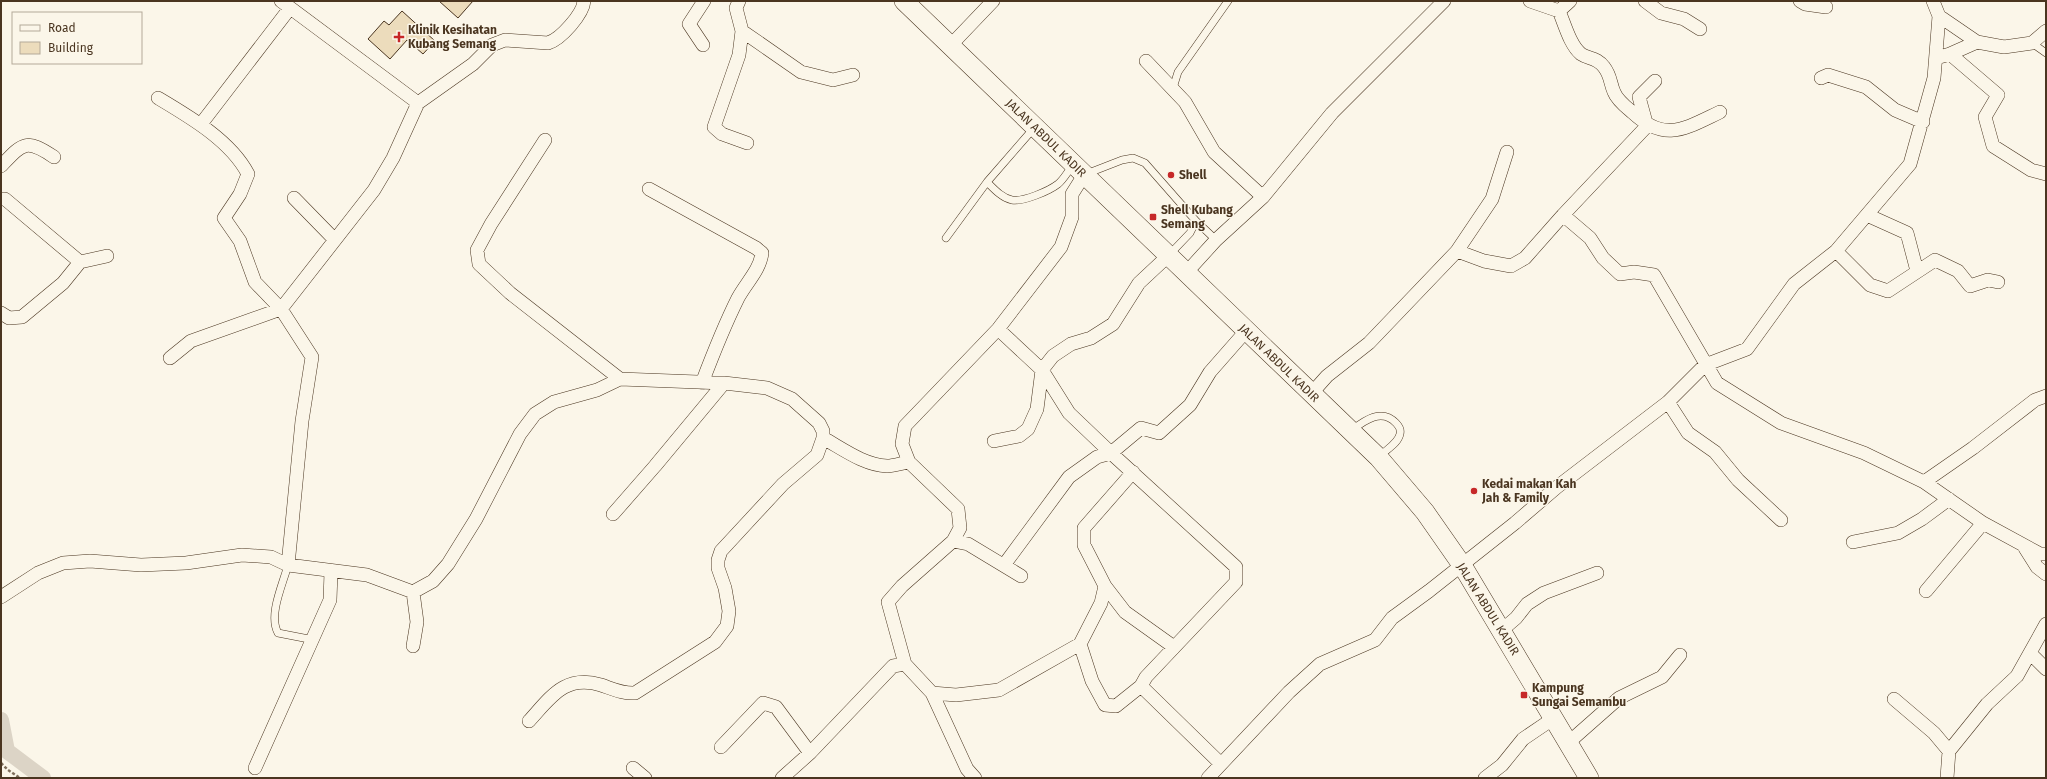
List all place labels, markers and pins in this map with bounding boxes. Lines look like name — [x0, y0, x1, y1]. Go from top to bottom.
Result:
place label: Klinik Kesihatan Kubang Semang — [408, 23, 497, 51]
marker: Klinik Kesihatan Kubang Semang — [393, 31, 405, 43]
place label: Shell — [1179, 168, 1207, 182]
marker: Shell — [1166, 170, 1176, 180]
place label: Shell Kubang Semang — [1161, 203, 1233, 231]
marker: Shell Kubang Semang — [1148, 212, 1158, 222]
place label: Kedai makan Kah Jah & Family — [1481, 477, 1577, 505]
marker: Kedai makan Kah Jah & Family — [1469, 486, 1479, 496]
place label: Kampung Sungai Semambu — [1532, 681, 1626, 709]
marker: Kampung Sungai Semambu — [1519, 690, 1529, 700]

